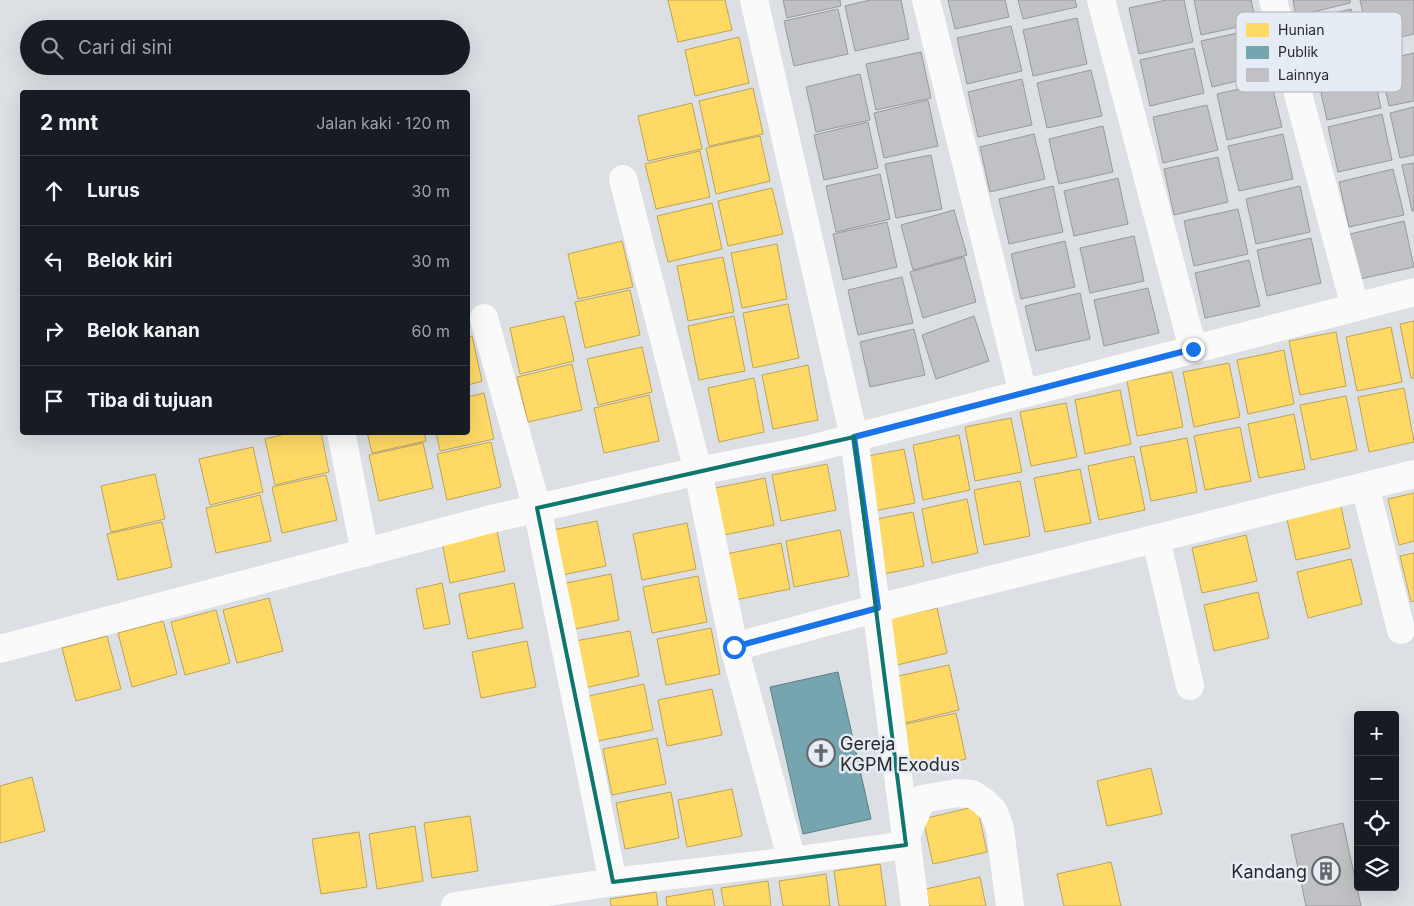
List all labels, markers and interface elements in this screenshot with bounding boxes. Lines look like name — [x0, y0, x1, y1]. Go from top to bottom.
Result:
legend — [1236, 12, 1402, 92]
search box — [20, 20, 470, 75]
text: Hunian — [1278, 21, 1324, 38]
icon: search — [38, 34, 66, 62]
text: Cari di sini — [78, 36, 172, 59]
text: Publik — [1278, 43, 1319, 60]
text: Lainnya — [1278, 66, 1329, 83]
text: 2 mnt — [40, 110, 98, 135]
text: Jalan kaki · 120 m — [316, 113, 450, 133]
icon: ahead — [40, 177, 68, 205]
text: Lurus — [87, 179, 140, 202]
text: 30 m — [412, 181, 450, 201]
icon: left — [40, 247, 68, 275]
text: Belok kiri — [87, 249, 172, 272]
text: 30 m — [412, 251, 450, 271]
icon: right — [40, 317, 68, 345]
text: Belok kanan — [87, 319, 200, 342]
text: 60 m — [411, 321, 450, 341]
route end — [1182, 338, 1205, 361]
icon: arrive — [40, 387, 68, 415]
text: Tiba di tujuan — [87, 389, 213, 412]
route start — [723, 636, 746, 659]
map controls — [1354, 711, 1399, 891]
button: + — [1354, 711, 1399, 756]
place label: Gereja KGPM Exodus — [840, 733, 960, 775]
church icon: Gereja KGPM Exodus — [806, 738, 836, 768]
button: − — [1354, 756, 1399, 801]
button: locate — [1354, 801, 1399, 846]
button: layers — [1354, 846, 1399, 891]
building icon: Kandang — [1311, 856, 1341, 886]
place label: Kandang — [1231, 861, 1307, 882]

